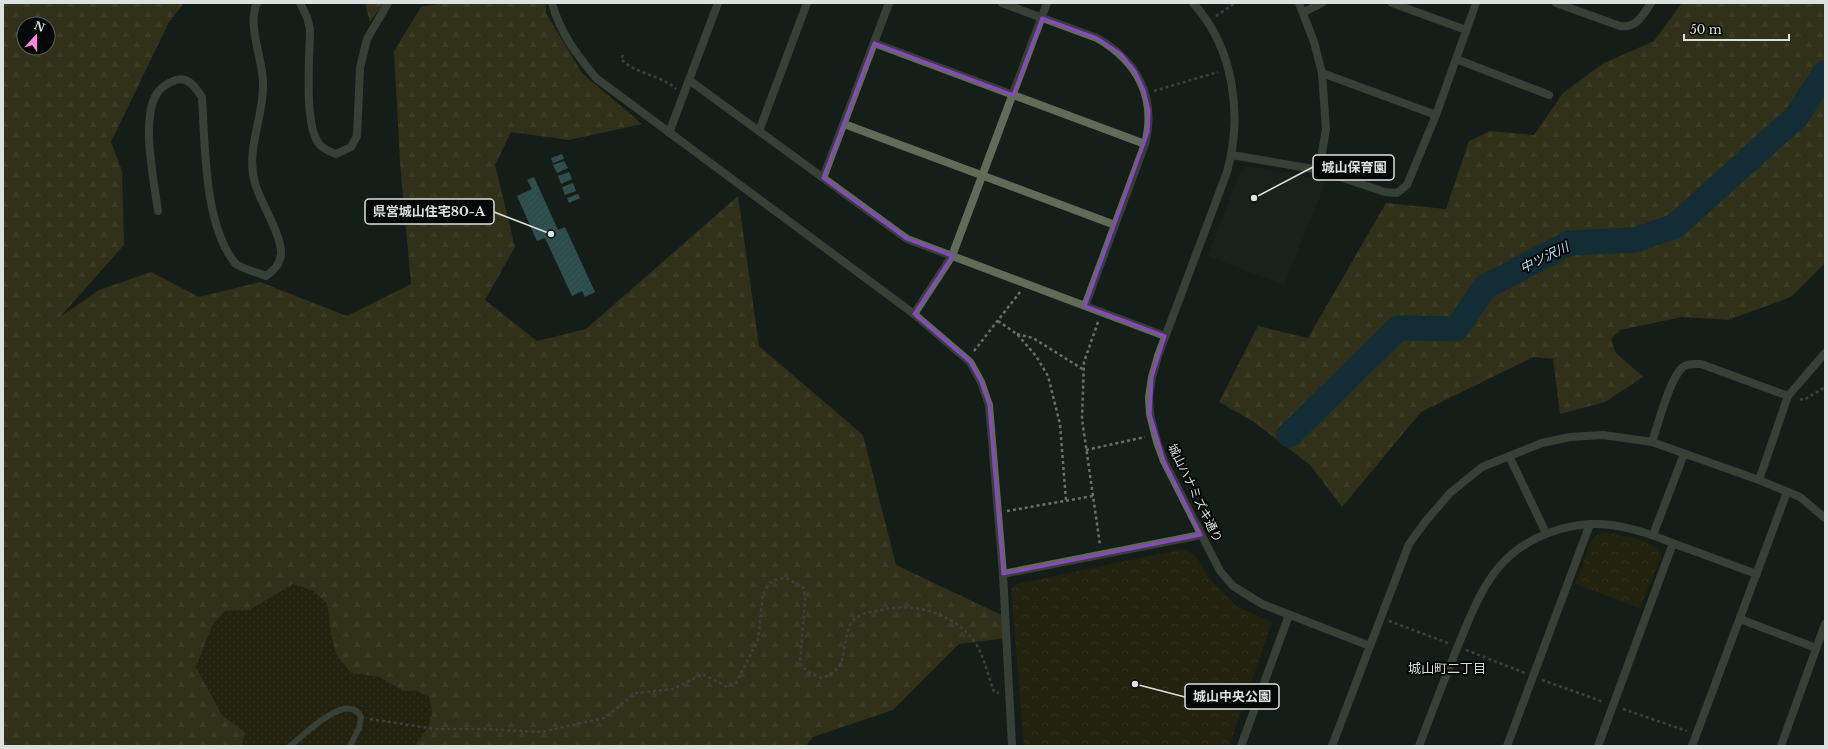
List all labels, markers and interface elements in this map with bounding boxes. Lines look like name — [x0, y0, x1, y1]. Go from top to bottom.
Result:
north arrow — [16, 16, 56, 56]
scale bar — [1684, 16, 1789, 42]
text: N — [32, 18, 48, 35]
text: 50 m — [1690, 22, 1722, 37]
callout: 城山保育園 — [1313, 155, 1394, 180]
text: 城山保育園 — [1321, 159, 1387, 176]
callout: 県営城山住宅80-A — [365, 199, 494, 224]
text: 県営城山住宅80-A — [373, 203, 486, 220]
water label: 中ツ沢川 — [1517, 238, 1573, 276]
street label: 城山ハナミズキ通り — [1165, 441, 1226, 545]
district label: 城山町二丁目 — [1408, 660, 1486, 677]
callout: 城山中央公園 — [1185, 684, 1279, 709]
text: 城山中央公園 — [1193, 688, 1271, 705]

